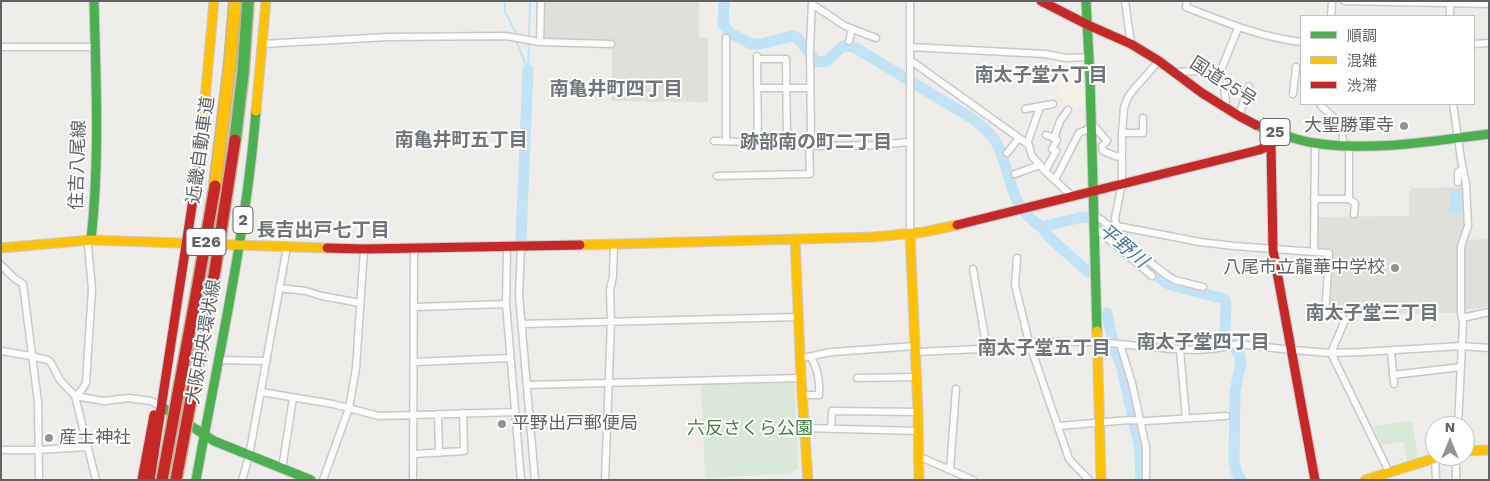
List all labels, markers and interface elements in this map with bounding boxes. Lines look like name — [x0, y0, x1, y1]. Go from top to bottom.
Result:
legend — [1300, 15, 1475, 105]
text: 順調 — [1347, 27, 1377, 45]
text: 混雑 — [1347, 52, 1377, 70]
street label: 国道25号 — [1186, 53, 1260, 111]
district label: 南太子堂六丁目 — [975, 64, 1107, 86]
text: 渋滞 — [1347, 77, 1377, 95]
district label: 南亀井町四丁目 — [550, 78, 682, 100]
street label: 近畿自動車道 — [183, 95, 219, 205]
place label: 大聖勝軍寺 — [1304, 115, 1394, 137]
road number: 25 — [1260, 118, 1290, 146]
street label: 住吉八尾線 — [66, 120, 90, 210]
marker: 大聖勝軍寺 — [1398, 120, 1410, 132]
district label: 南亀井町五丁目 — [395, 129, 527, 151]
district label: 跡部南の町二丁目 — [740, 131, 892, 153]
road number: 2 — [233, 206, 253, 234]
district label: 長吉出戸七丁目 — [257, 219, 389, 241]
water label: 平野川 — [1094, 219, 1152, 273]
road number: E26 — [186, 228, 226, 256]
place label: 八尾市立龍華中学校 — [1223, 257, 1385, 279]
marker: 八尾市立龍華中学校 — [1389, 262, 1401, 274]
street label: 大阪中央環状線 — [182, 278, 226, 406]
district label: 南太子堂三丁目 — [1306, 302, 1438, 324]
district label: 南太子堂四丁目 — [1137, 331, 1269, 353]
district label: 南太子堂五丁目 — [978, 337, 1110, 359]
place label: 平野出戸郵便局 — [512, 413, 638, 435]
north arrow — [1425, 416, 1475, 466]
marker: 平野出戸郵便局 — [496, 418, 508, 430]
park label: 六反さくら公園 — [687, 418, 813, 440]
text: N — [1445, 419, 1455, 435]
place label: 産土神社 — [59, 427, 131, 449]
marker: 産土神社 — [43, 432, 55, 444]

